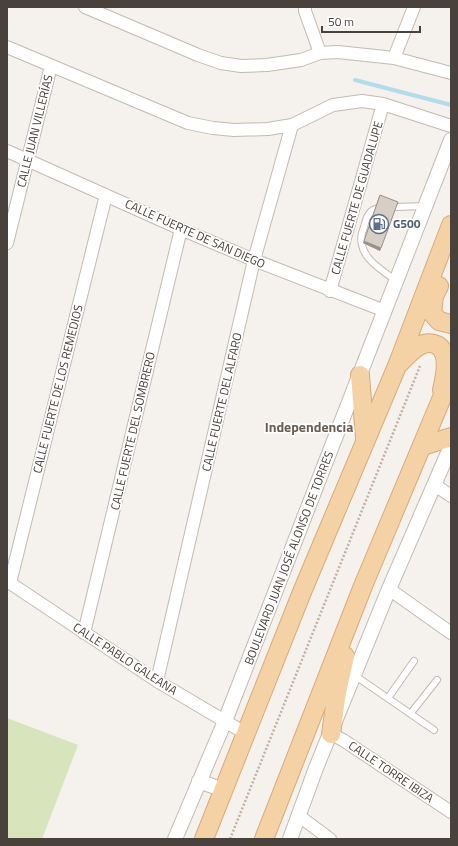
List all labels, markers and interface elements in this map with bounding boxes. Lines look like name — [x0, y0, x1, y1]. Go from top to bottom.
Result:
scale bar — [322, 8, 420, 34]
text: 50 m — [328, 12, 354, 31]
street label: CALLE JUAN VILLERÍAS — [11, 73, 58, 189]
street label: CALLE FUERTE DE GUADALUPE — [325, 118, 388, 277]
street label: CALLE FUERTE DE SAN DIEGO — [122, 194, 268, 273]
fuel station icon: G500 — [368, 213, 390, 235]
place label: G500 — [393, 214, 421, 233]
street label: CALLE FUERTE DE LOS REMEDIOS — [27, 302, 88, 475]
street label: CALLE FUERTE DEL ALFARO — [196, 330, 247, 473]
street label: CALLE FUERTE DEL SOMBRERO — [105, 350, 160, 512]
district label: Independencia — [265, 416, 353, 437]
street label: BOULEVARD JUAN JOSÉ ALONSO DE TORRES — [239, 448, 338, 668]
street label: CALLE PABLO GALEANA — [69, 618, 181, 700]
street label: CALLE TORRE IBIZA — [345, 736, 438, 807]

